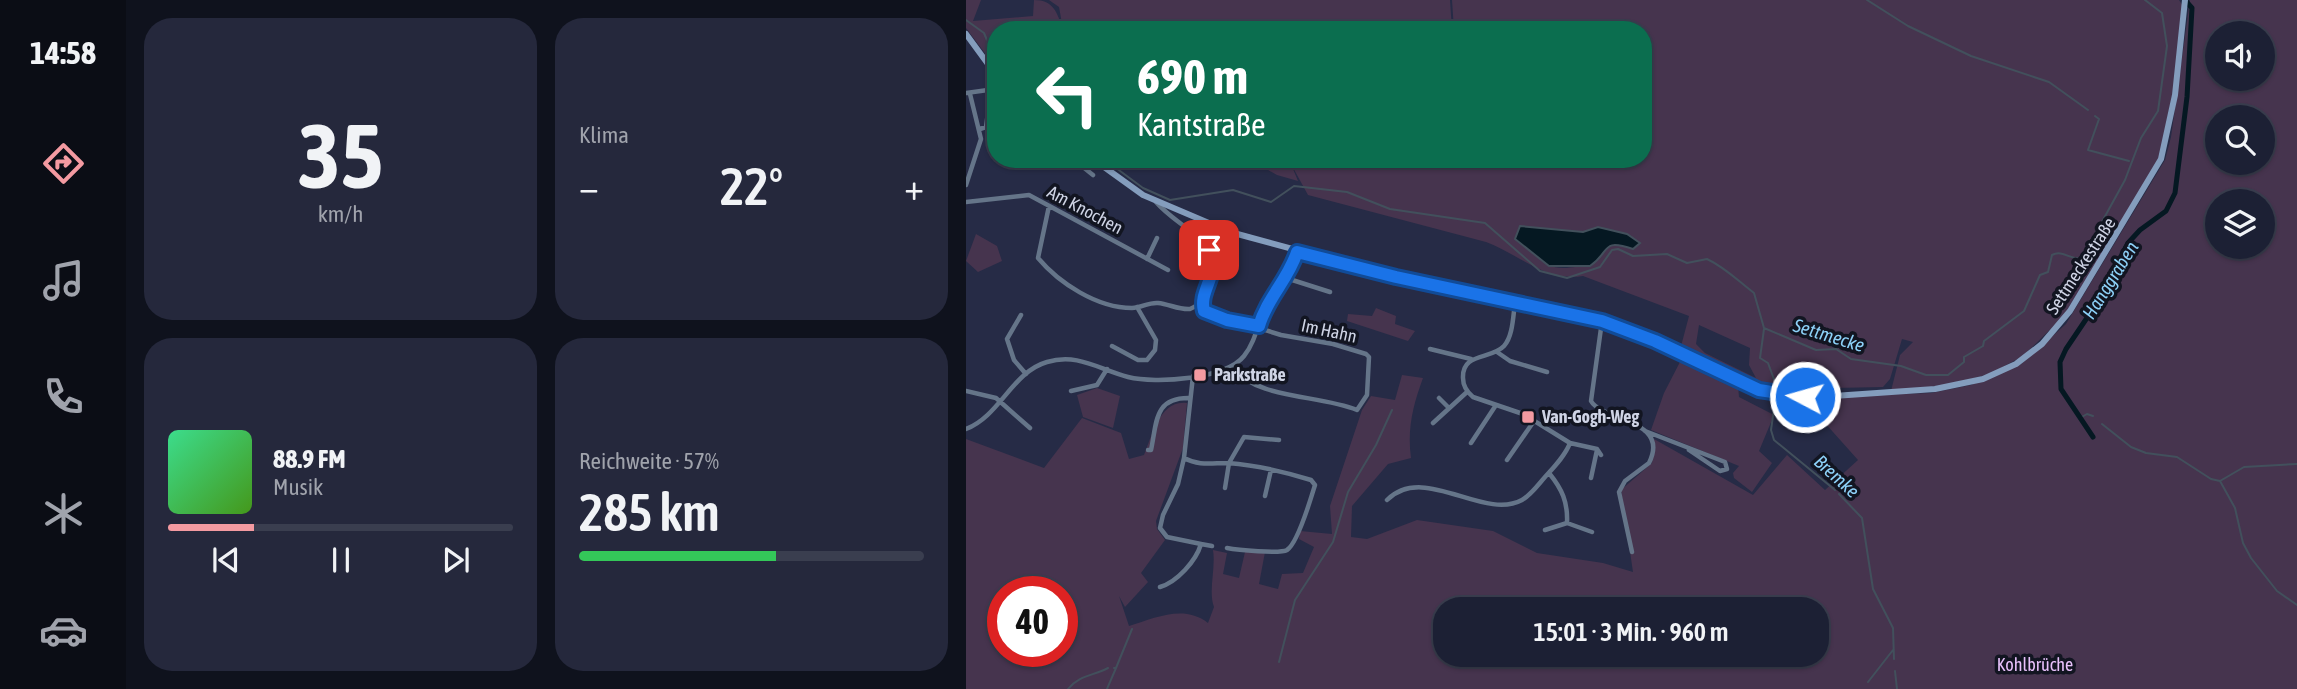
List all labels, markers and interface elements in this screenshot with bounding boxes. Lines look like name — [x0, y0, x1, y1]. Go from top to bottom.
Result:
map controls — [2205, 21, 2275, 259]
button: sound — [2205, 21, 2275, 91]
text: 14:58 — [30, 34, 96, 71]
text: 690 m — [1137, 48, 1248, 104]
icon: left — [1022, 49, 1113, 140]
text: 35 — [298, 103, 383, 207]
button: search — [2205, 105, 2275, 175]
text: Kantstraße — [1137, 106, 1265, 143]
text: Klima — [579, 122, 629, 148]
icon: directions — [39, 139, 88, 188]
text: 22° — [720, 156, 783, 216]
text: − — [579, 165, 599, 208]
text: + — [904, 165, 924, 208]
street label: Am Knochen — [1044, 181, 1127, 238]
button: layers — [2205, 189, 2275, 259]
text: km/h — [318, 201, 363, 227]
street label: Settmeckestraße — [2042, 213, 2120, 318]
pin — [1179, 220, 1239, 280]
icon: arrive — [1190, 231, 1228, 269]
water label: Hanggraben — [2078, 237, 2142, 323]
icon: music — [39, 256, 88, 305]
water label: Settmecke — [1790, 313, 1867, 356]
street label: Im Hahn — [1299, 314, 1359, 347]
position arrow — [1768, 360, 1842, 434]
place label: Parkstraße — [1214, 364, 1286, 385]
marker: Parkstraße — [1192, 367, 1208, 383]
icon: phone — [39, 372, 88, 421]
place label: Van-Gogh-Weg — [1541, 406, 1640, 427]
marker: Van-Gogh-Weg — [1520, 409, 1536, 425]
text: 88.9 FM — [273, 444, 346, 474]
text: Reichweite · 57% — [579, 448, 719, 474]
water label: Bremke — [1810, 450, 1864, 502]
text: Musik — [273, 474, 323, 500]
text: 285 km — [579, 482, 720, 542]
icon: climate — [39, 489, 88, 538]
icon: previous — [207, 541, 245, 579]
icon: pause — [322, 541, 360, 579]
icon: next — [437, 541, 475, 579]
speed limit sign: 40 — [987, 576, 1078, 667]
icon: car — [39, 606, 88, 655]
text: 15:01 · 3 Min. · 960 m — [1534, 617, 1728, 647]
park label: Kohlbrüche — [1997, 654, 2073, 675]

